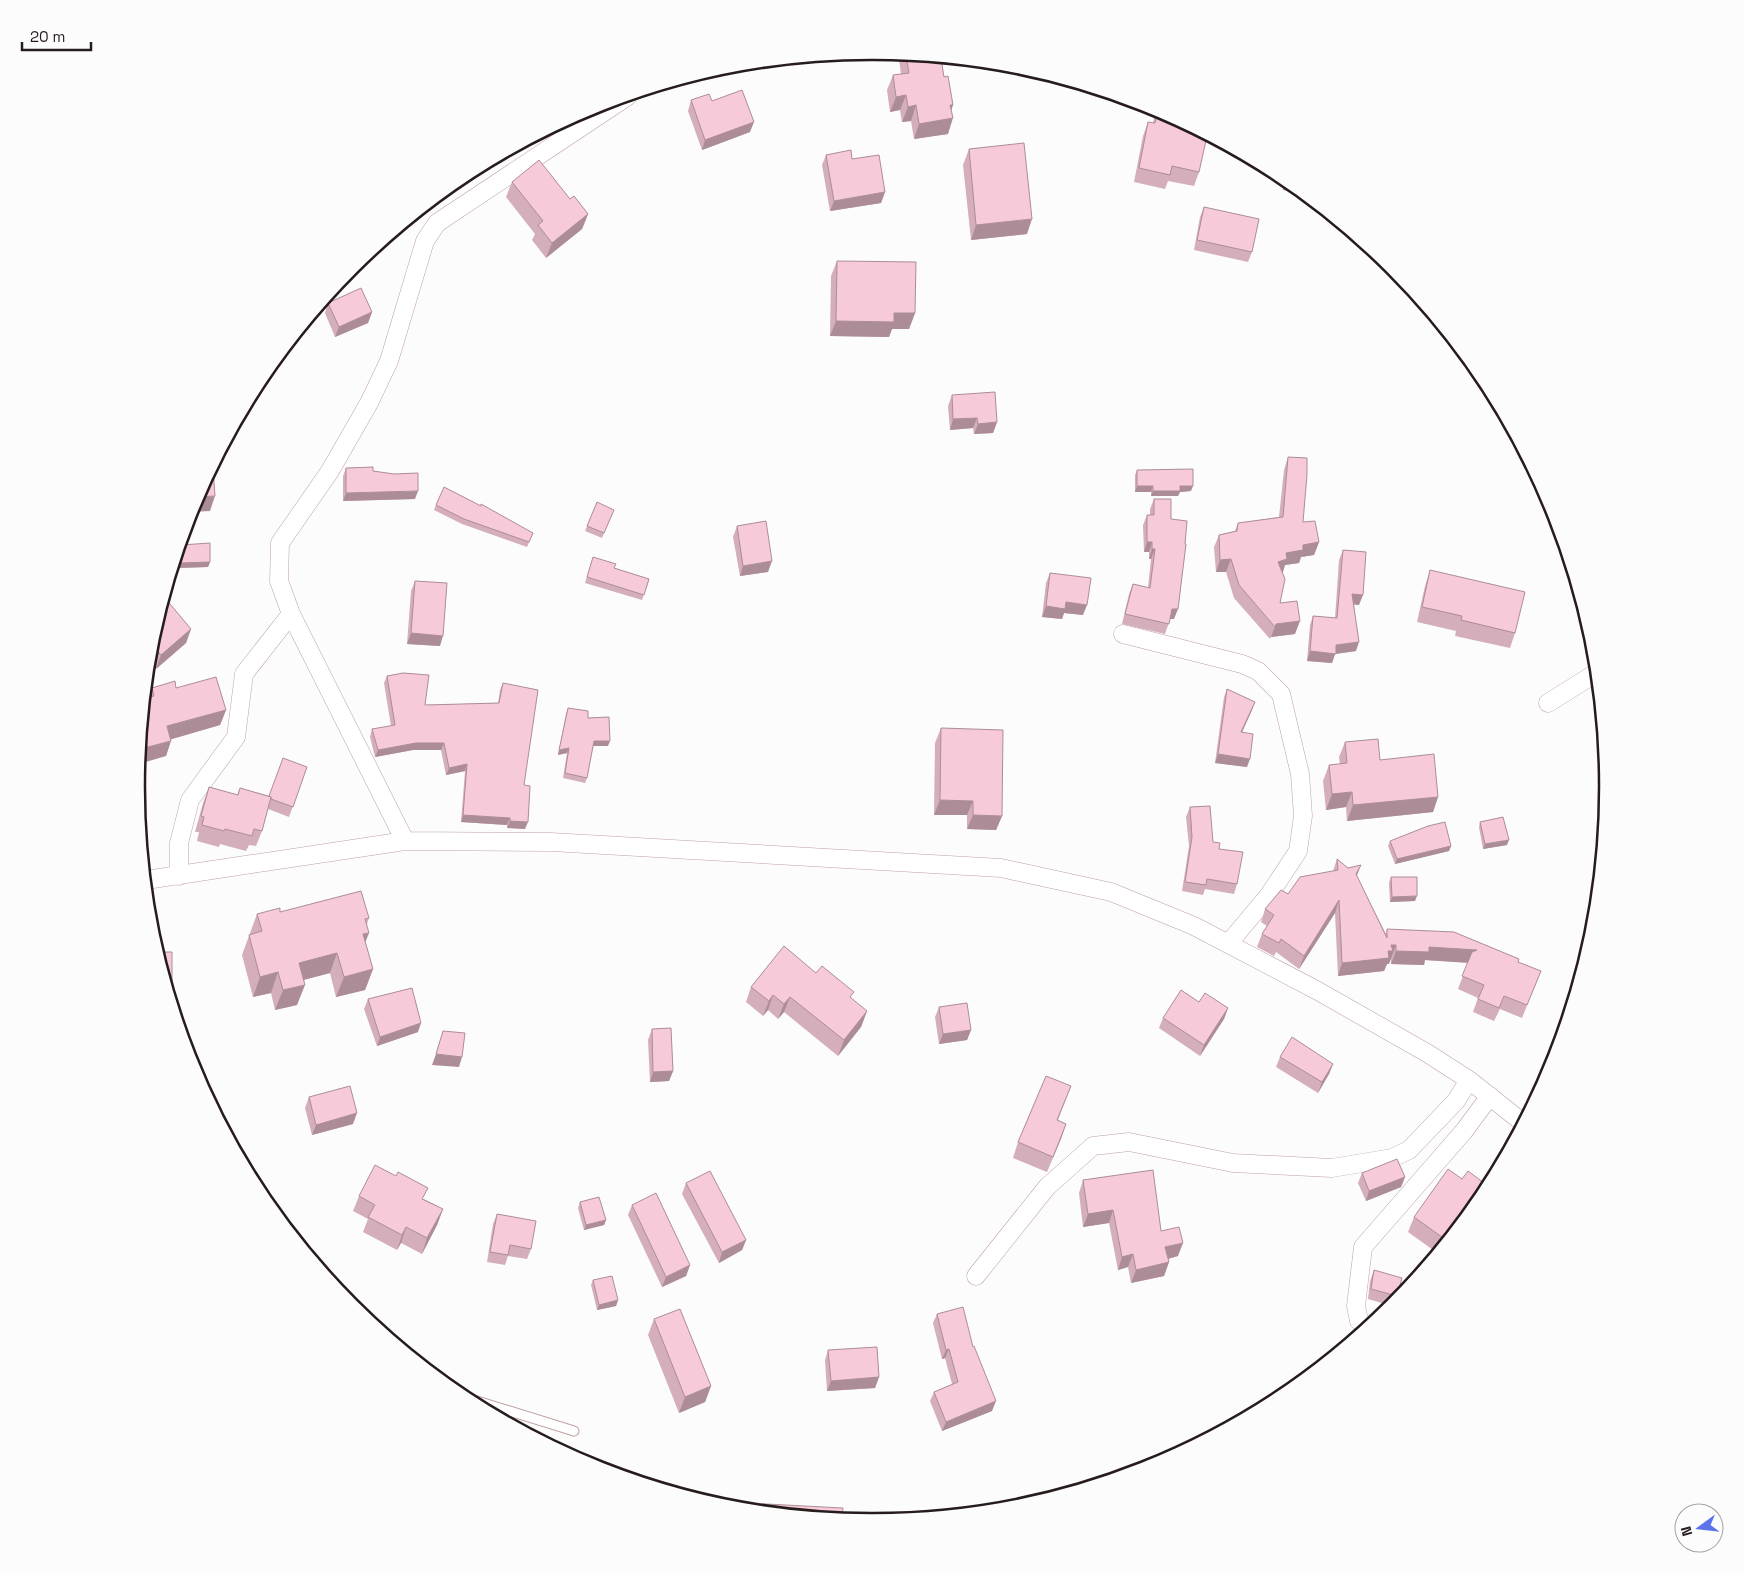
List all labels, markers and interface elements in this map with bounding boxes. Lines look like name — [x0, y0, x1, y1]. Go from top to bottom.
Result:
scale bar — [22, 20, 91, 52]
text: 20 m — [30, 27, 65, 46]
north arrow — [1674, 1503, 1724, 1553]
text: N — [1677, 1524, 1696, 1538]

